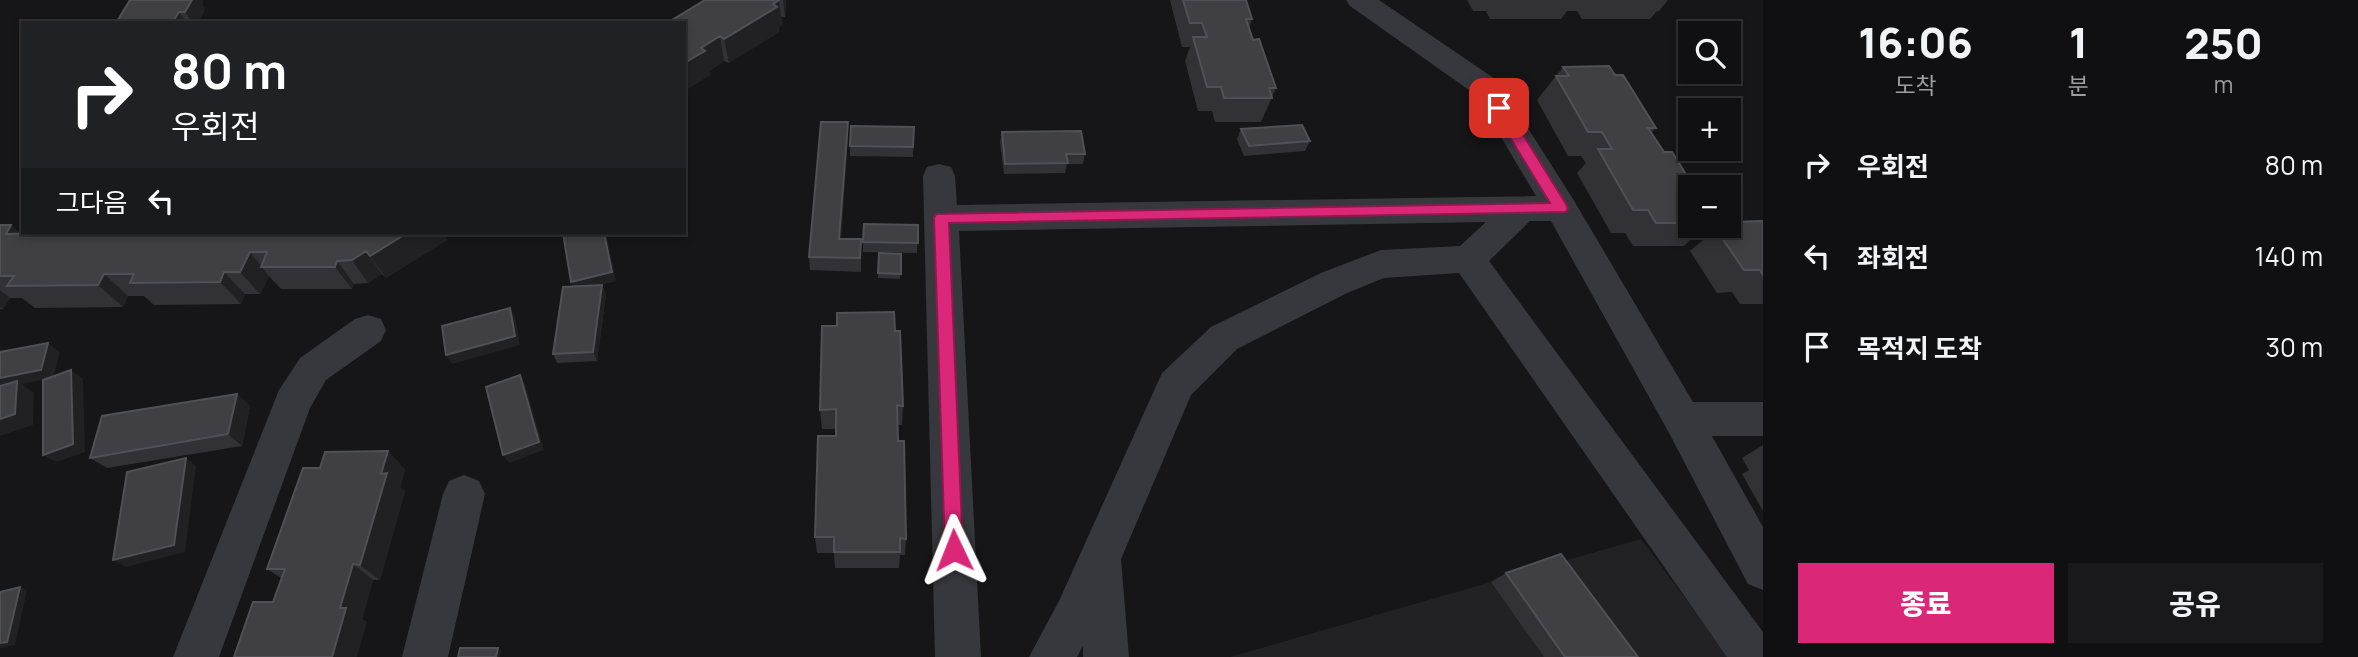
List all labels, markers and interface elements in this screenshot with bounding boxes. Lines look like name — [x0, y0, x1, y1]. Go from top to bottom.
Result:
text: 16:06 — [1858, 13, 1973, 71]
text: 1 — [2069, 13, 2088, 71]
text: 250 — [2184, 14, 2263, 72]
map controls — [1678, 21, 1741, 238]
button: search — [1678, 21, 1741, 84]
text: 80 m — [171, 37, 287, 104]
icon: right — [56, 49, 147, 140]
text: m — [2214, 68, 2233, 100]
text: 도착 — [1894, 69, 1937, 101]
text: 분 — [2068, 69, 2089, 101]
pin — [1469, 78, 1529, 138]
icon: arrive — [1480, 89, 1518, 127]
button: + — [1678, 98, 1741, 161]
text: 우회전 — [171, 104, 259, 148]
icon: right — [1798, 146, 1836, 184]
text: 80 m — [2265, 147, 2323, 183]
text: 우회전 — [1857, 148, 1929, 184]
button: − — [1678, 175, 1741, 238]
icon: left — [142, 182, 180, 220]
text: 그다음 — [56, 184, 128, 220]
icon: left — [1798, 237, 1836, 275]
text: 140 m — [2254, 238, 2323, 274]
text: 좌회전 — [1857, 239, 1929, 275]
icon: arrive — [1798, 328, 1836, 366]
text: 30 m — [2266, 329, 2323, 365]
text: 목적지 도착 — [1857, 330, 1982, 366]
position arrow — [917, 513, 991, 587]
button: 종료 — [1798, 563, 2054, 643]
button: 공유 — [2068, 563, 2323, 643]

